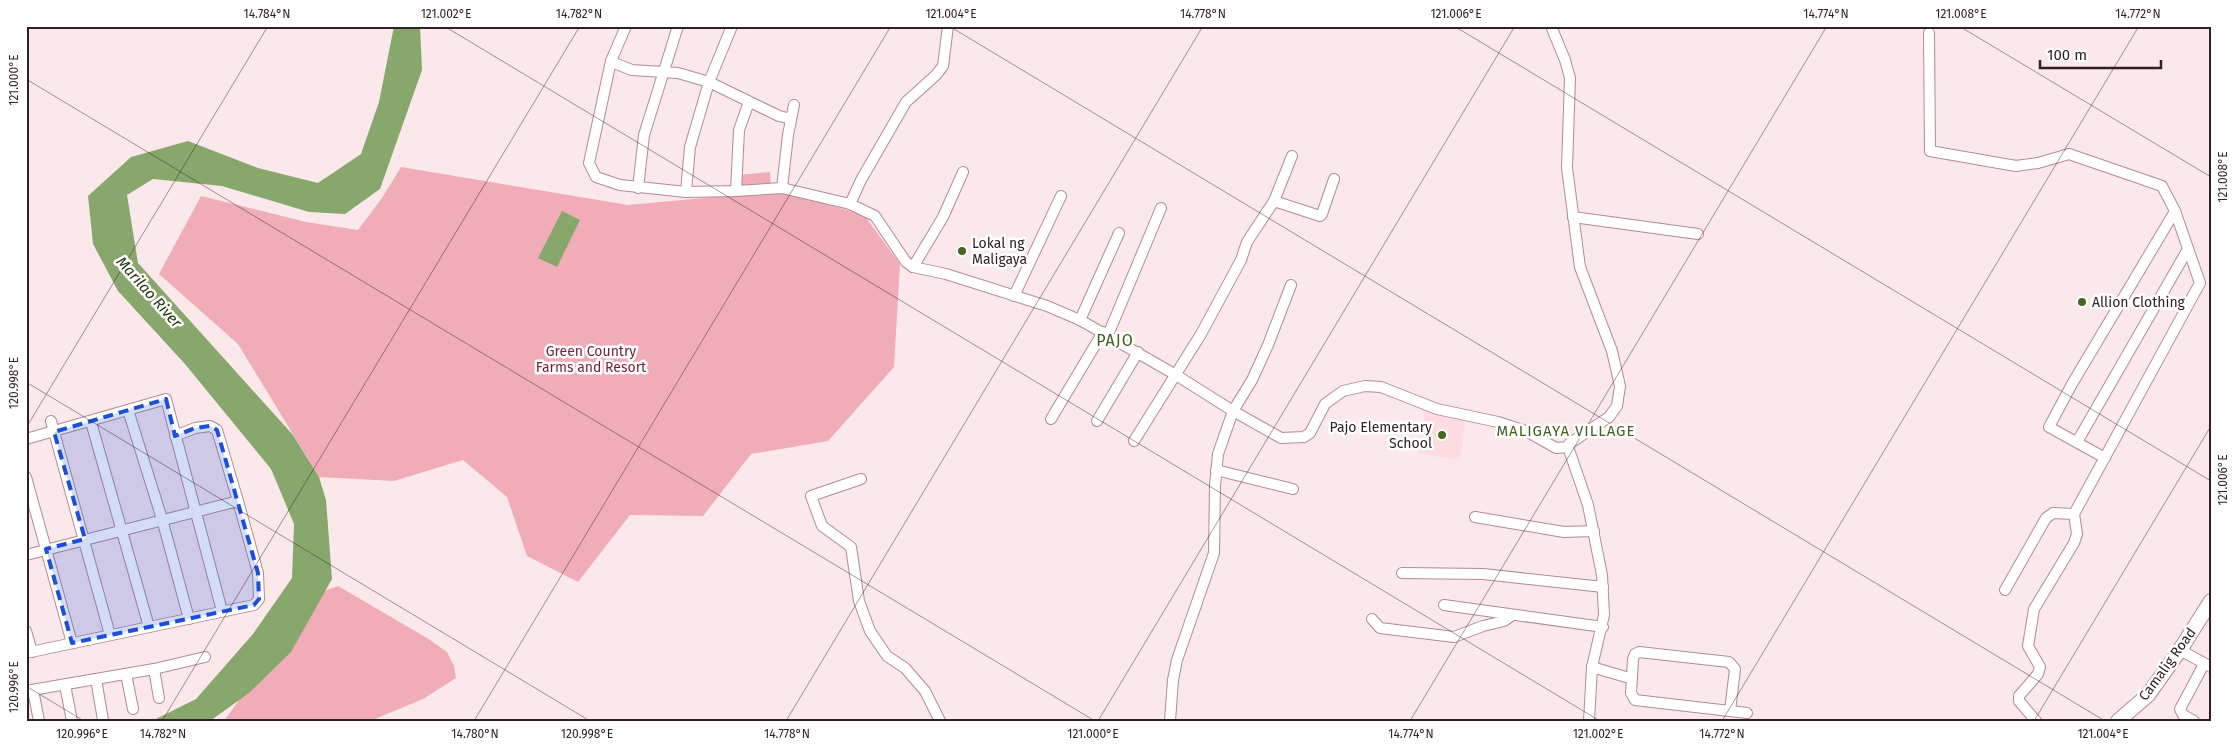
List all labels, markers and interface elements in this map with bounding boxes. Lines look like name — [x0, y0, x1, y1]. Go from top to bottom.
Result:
text: 14.784°N — [243, 7, 291, 21]
text: 121.002°E — [421, 7, 471, 21]
text: 14.782°N — [556, 7, 602, 21]
text: 121.004°E — [925, 7, 977, 21]
text: 14.778°N — [1180, 7, 1226, 21]
text: 121.006°E — [1430, 7, 1482, 21]
text: 14.774°N — [1803, 7, 1849, 21]
text: 121.008°E — [1935, 7, 1987, 21]
text: 14.772°N — [2115, 7, 2161, 21]
scale bar — [2040, 38, 2161, 70]
text: 100 m — [2047, 46, 2087, 64]
text: 121.000°E — [7, 54, 21, 106]
text: 121.008°E — [2216, 151, 2230, 203]
place label: Lokal ng Maligaya — [972, 235, 1027, 268]
marker: Lokal ng Maligaya — [956, 245, 968, 257]
water label: Marilao River — [112, 253, 186, 332]
place label: Allion Clothing — [2092, 294, 2186, 311]
marker: Allion Clothing — [2076, 296, 2088, 308]
district label: PAJO — [1096, 331, 1134, 350]
park label: Green Country Farms and Resort — [536, 343, 647, 376]
text: 120.998°E — [7, 357, 21, 409]
place label: Pajo Elementary School — [1330, 419, 1432, 452]
district label: MALIGAYA VILLAGE — [1496, 422, 1636, 440]
marker: Pajo Elementary School — [1436, 429, 1448, 441]
text: 121.006°E — [2216, 454, 2230, 506]
street label: Camalig Road — [2135, 624, 2200, 704]
text: 120.996°E — [7, 661, 21, 713]
text: 120.996°E — [56, 727, 108, 741]
text: 14.782°N — [140, 727, 186, 741]
text: 14.780°N — [451, 727, 499, 741]
text: 120.998°E — [561, 727, 613, 741]
text: 14.778°N — [764, 727, 810, 741]
text: 121.000°E — [1067, 727, 1119, 741]
text: 14.774°N — [1388, 727, 1434, 741]
text: 121.002°E — [1573, 727, 1623, 741]
text: 14.772°N — [1699, 727, 1745, 741]
text: 121.004°E — [2077, 727, 2129, 741]

